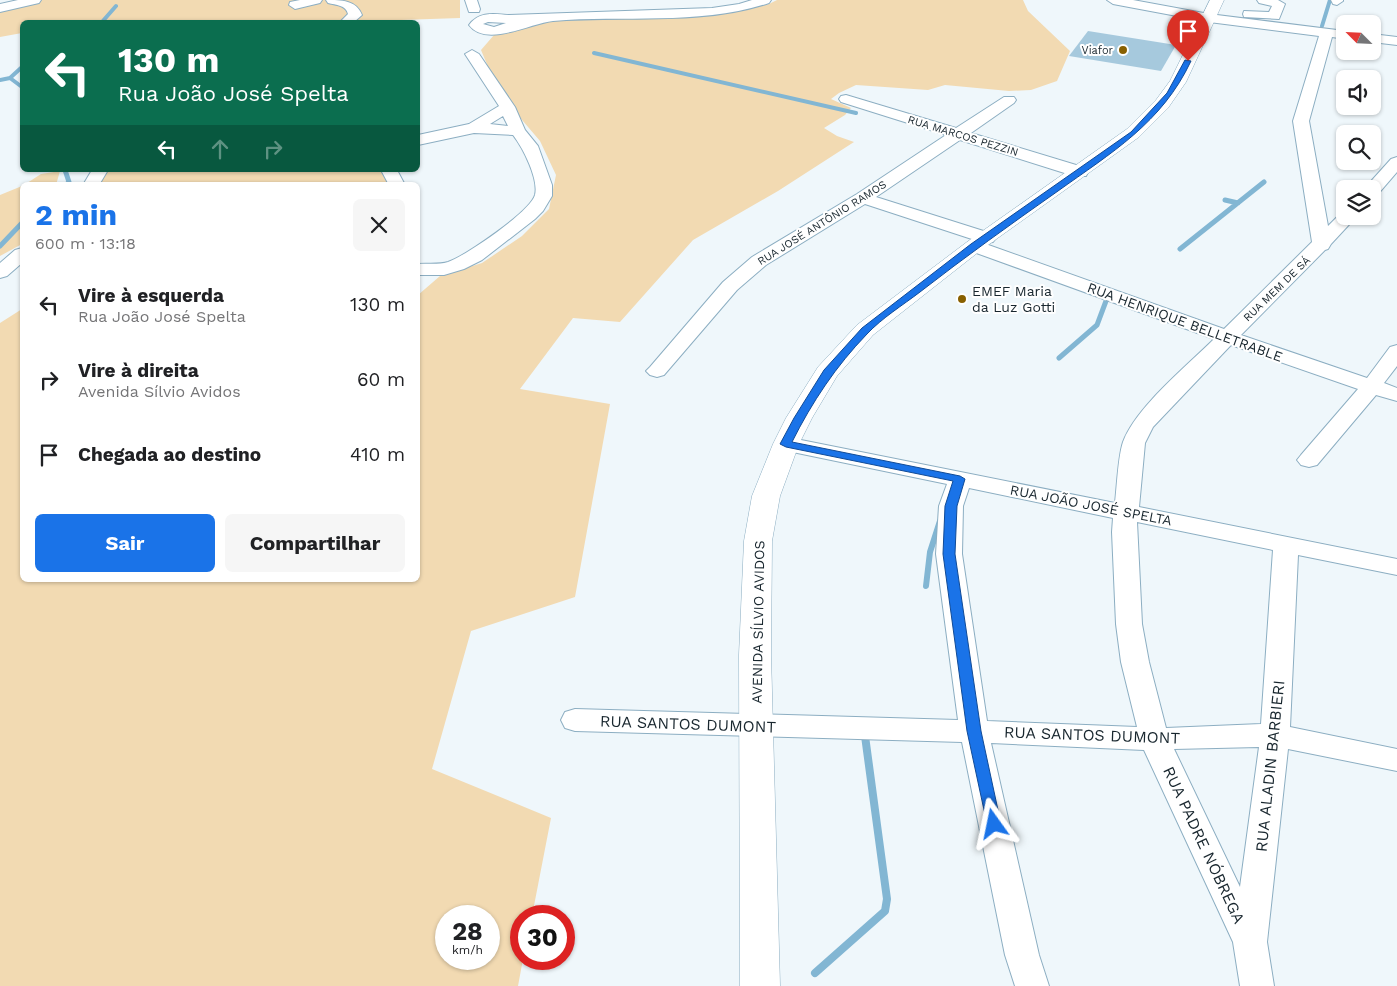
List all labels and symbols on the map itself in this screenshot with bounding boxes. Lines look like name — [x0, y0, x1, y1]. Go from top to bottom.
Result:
pin — [1167, 10, 1209, 61]
north arrow — [1336, 15, 1381, 60]
place label: Viafor — [1082, 44, 1114, 57]
marker: Viafor — [1117, 44, 1129, 56]
street label: RUA MARCOS PEZZIN — [906, 113, 1020, 159]
street label: RUA JOSÉ ANTÔNIO RAMOS — [755, 177, 889, 268]
street label: RUA MEM DE SÁ — [1240, 253, 1313, 324]
street label: RUA HENRIQUE BELLETRABLE — [1085, 279, 1285, 365]
place label: EMEF Maria da Luz Gotti — [972, 283, 1055, 315]
marker: EMEF Maria da Luz Gotti — [956, 293, 968, 305]
street label: RUA JOÃO JOSÉ SPELTA — [1009, 481, 1173, 529]
street label: AVENIDA SÍLVIO AVIDOS — [749, 540, 767, 704]
street label: RUA ALADIN BARBIERI — [1252, 679, 1288, 853]
street label: RUA SANTOS DUMONT — [600, 711, 777, 737]
street label: RUA SANTOS DUMONT — [1004, 722, 1181, 748]
street label: RUA PADRE NÓBREGA — [1159, 763, 1249, 927]
position arrow — [967, 797, 1019, 849]
speed limit sign: 30 — [510, 905, 575, 970]

